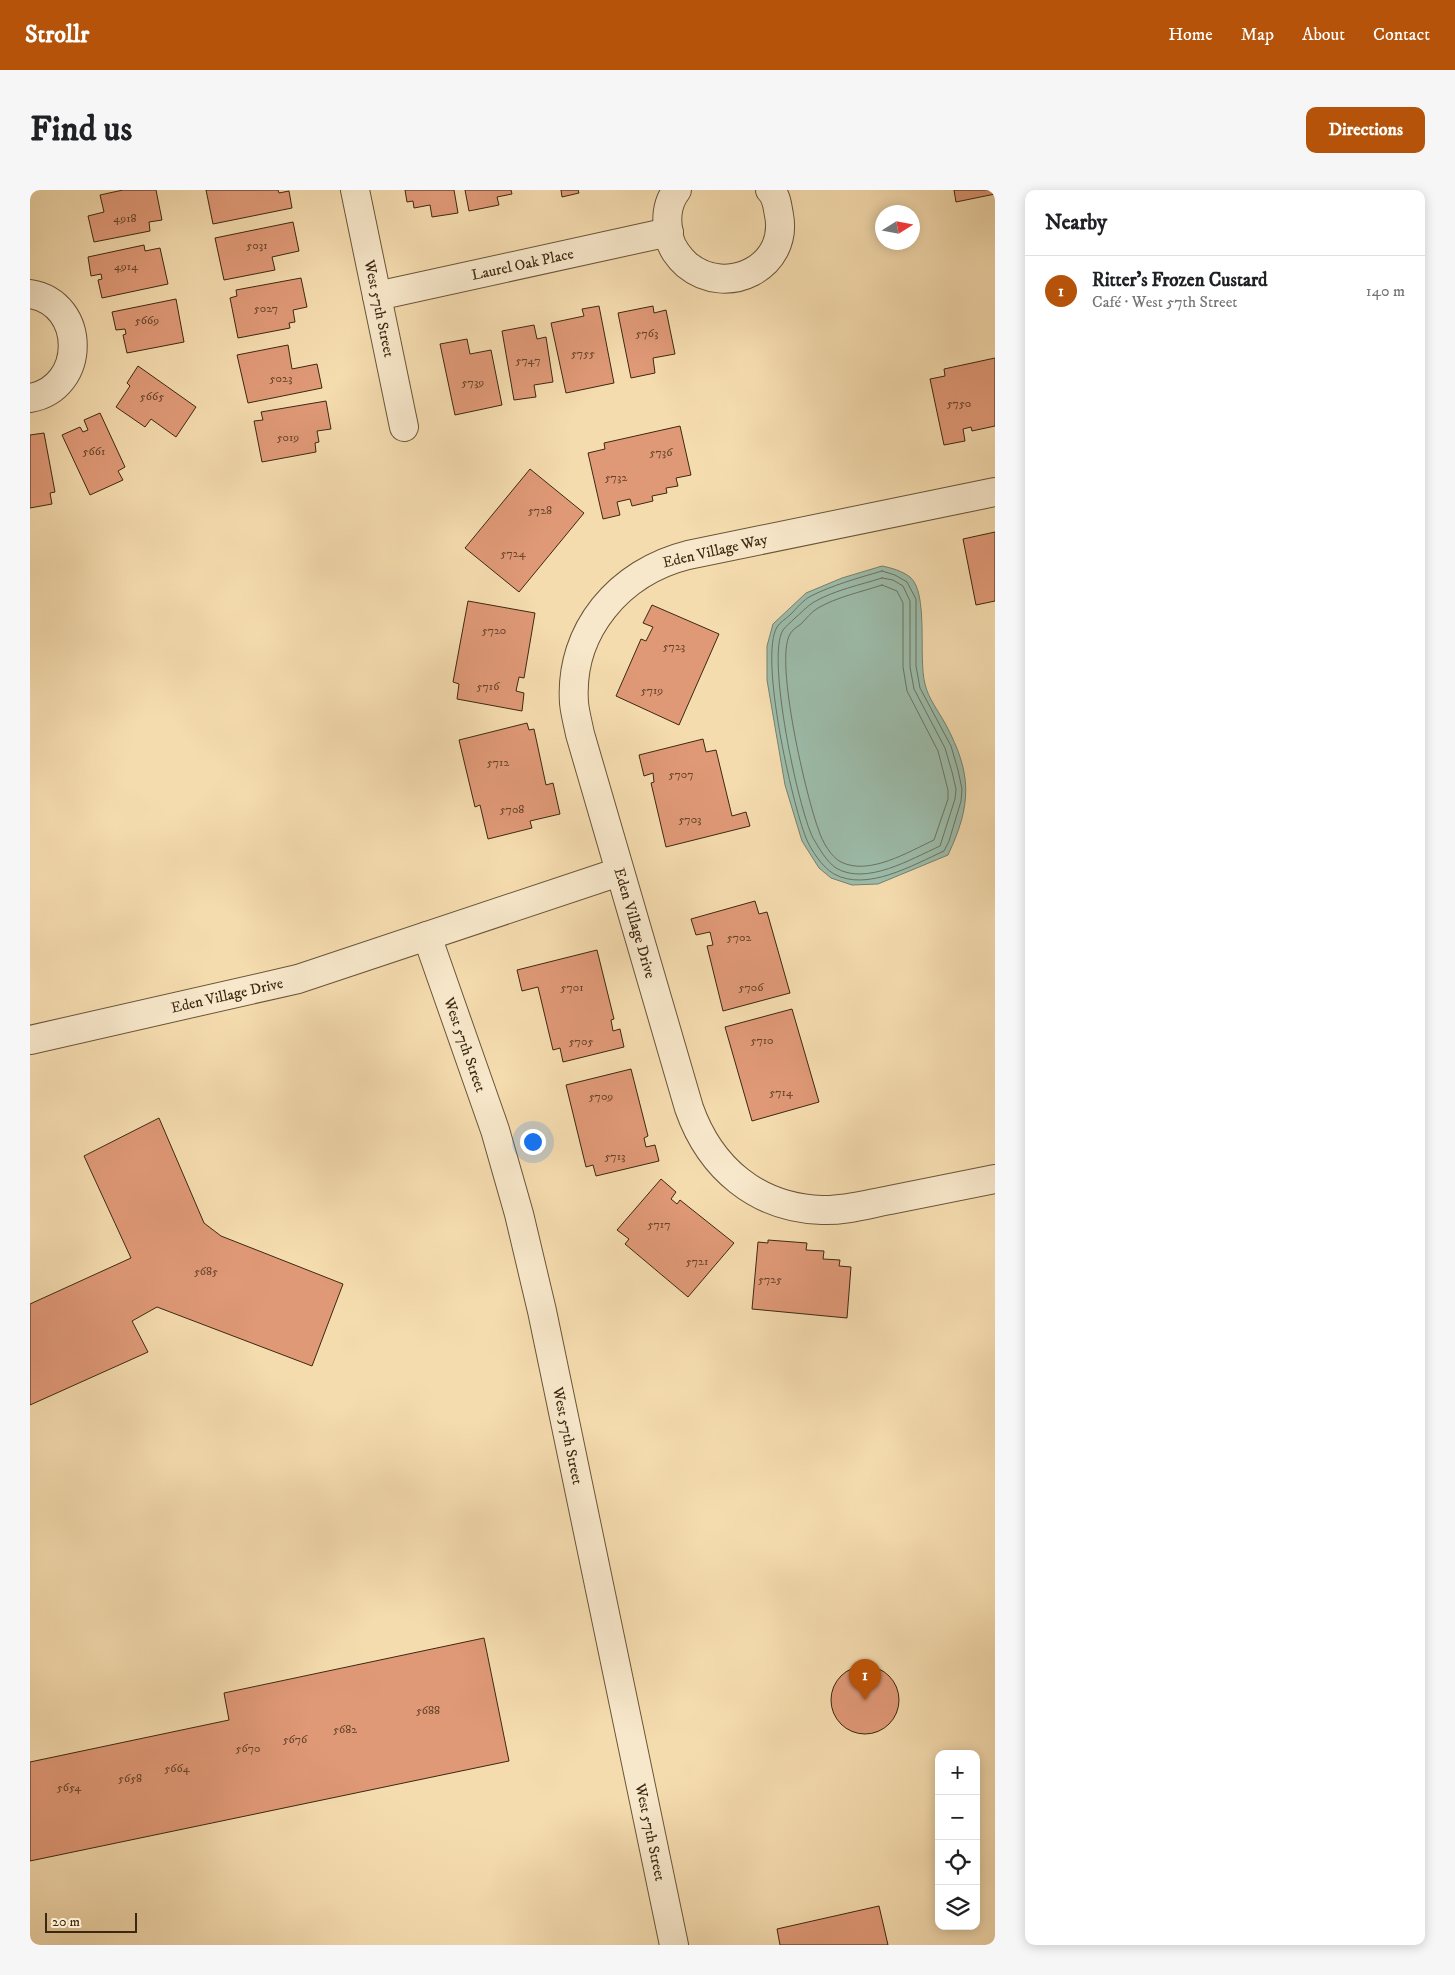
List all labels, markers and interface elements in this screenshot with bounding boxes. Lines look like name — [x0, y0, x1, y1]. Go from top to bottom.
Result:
text: Strollr — [25, 20, 89, 50]
text: Home — [1168, 24, 1213, 46]
text: Map — [1241, 24, 1274, 46]
text: About — [1302, 24, 1345, 46]
text: Contact — [1373, 24, 1430, 46]
button: Directions — [1306, 107, 1425, 153]
text: Find us — [30, 108, 132, 152]
north arrow — [875, 205, 920, 250]
text: Nearby — [1045, 210, 1107, 236]
house number: 4918 — [113, 211, 137, 226]
house number: 5031 — [246, 238, 268, 253]
street label: Laurel Oak Place — [470, 244, 575, 285]
street label: West 57th Street — [360, 257, 399, 359]
house number: 4914 — [114, 259, 139, 274]
text: Ritter's Frozen Custard — [1092, 269, 1268, 292]
text: 1 — [1058, 281, 1064, 301]
text: 140 m — [1366, 281, 1405, 301]
text: Café · West 57th Street — [1092, 292, 1237, 312]
house number: 5027 — [254, 301, 278, 316]
house number: 5669 — [135, 313, 159, 328]
house number: 5763 — [636, 326, 658, 341]
house number: 5755 — [571, 346, 595, 361]
house number: 5747 — [516, 353, 540, 368]
house number: 5023 — [270, 371, 292, 386]
house number: 5739 — [462, 375, 484, 390]
house number: 5665 — [140, 389, 164, 404]
house number: 5750 — [947, 396, 971, 411]
house number: 5019 — [277, 430, 299, 445]
house number: 5661 — [83, 444, 105, 459]
house number: 5736 — [649, 445, 673, 460]
house number: 5732 — [605, 470, 627, 485]
house number: 5728 — [528, 503, 552, 518]
street label: Eden Village Way — [661, 530, 770, 572]
house number: 5724 — [500, 546, 527, 561]
house number: 5720 — [482, 623, 506, 638]
house number: 5723 — [663, 639, 685, 654]
house number: 5716 — [477, 679, 500, 694]
house number: 5719 — [641, 683, 663, 698]
house number: 5712 — [487, 755, 509, 770]
house number: 5707 — [668, 767, 694, 782]
house number: 5708 — [500, 802, 524, 817]
house number: 5703 — [678, 812, 702, 827]
street label: Eden Village Drive — [610, 865, 660, 980]
house number: 5702 — [727, 930, 751, 945]
street label: Eden Village Drive — [169, 973, 285, 1017]
house number: 5701 — [560, 980, 584, 995]
house number: 5706 — [739, 980, 764, 995]
street label: West 57th Street — [439, 994, 490, 1095]
house number: 5710 — [750, 1033, 774, 1048]
house number: 5705 — [569, 1034, 593, 1049]
house number: 5714 — [769, 1085, 794, 1100]
house number: 5709 — [589, 1089, 613, 1104]
your location — [520, 1129, 546, 1155]
house number: 5713 — [604, 1149, 626, 1164]
house number: 5717 — [647, 1217, 671, 1232]
house number: 5721 — [686, 1254, 708, 1269]
house number: 5685 — [194, 1264, 218, 1279]
house number: 5725 — [758, 1272, 782, 1287]
street label: West 57th Street — [548, 1384, 587, 1486]
pin: 1 — [849, 1659, 881, 1700]
house number: 5688 — [416, 1703, 440, 1718]
house number: 5682 — [333, 1722, 357, 1737]
house number: 5676 — [283, 1732, 308, 1747]
house number: 5670 — [236, 1741, 261, 1756]
map controls — [935, 1750, 980, 1930]
button: + — [935, 1750, 980, 1795]
house number: 5664 — [164, 1761, 191, 1776]
house number: 5658 — [118, 1771, 142, 1786]
house number: 5654 — [57, 1780, 82, 1795]
street label: West 57th Street — [631, 1781, 670, 1883]
button: − — [935, 1795, 980, 1840]
button: locate — [935, 1840, 980, 1885]
button: layers — [935, 1885, 980, 1930]
scale bar — [45, 1910, 138, 1933]
text: 20 m — [52, 1913, 80, 1931]

